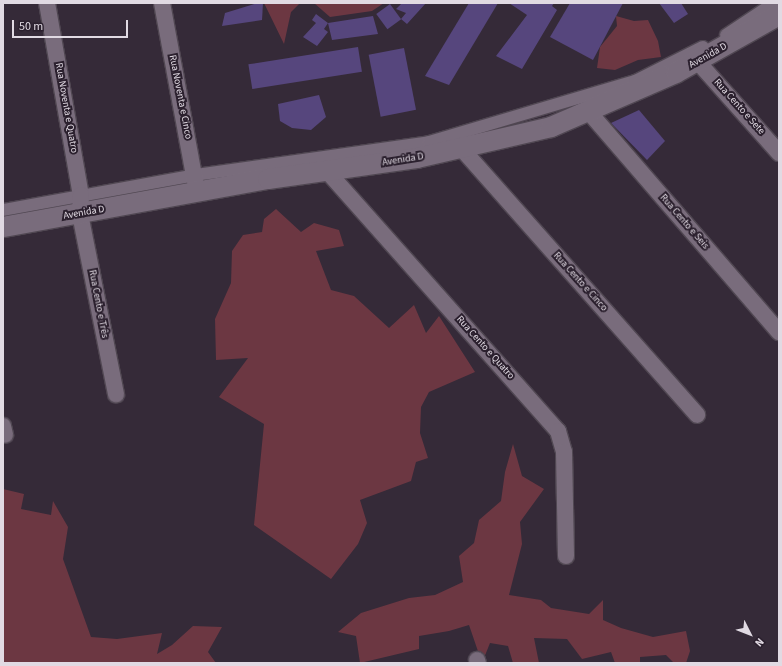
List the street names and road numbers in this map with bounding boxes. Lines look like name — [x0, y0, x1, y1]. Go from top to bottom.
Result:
street label: Avenida D — [687, 41, 729, 71]
street label: Rua Noventa e Cinco — [166, 54, 194, 140]
street label: Rua Noventa e Quatro — [52, 62, 80, 154]
street label: Rua Cento e Sete — [711, 77, 767, 137]
street label: Avenida D — [382, 151, 424, 169]
street label: Rua Cento e Seis — [657, 192, 711, 252]
street label: Avenida D — [62, 203, 106, 223]
street label: Rua Cento e Cinco — [550, 250, 610, 314]
street label: Rua Cento e Três — [85, 269, 111, 339]
street label: Rua Cento e Quatro — [453, 314, 517, 382]

